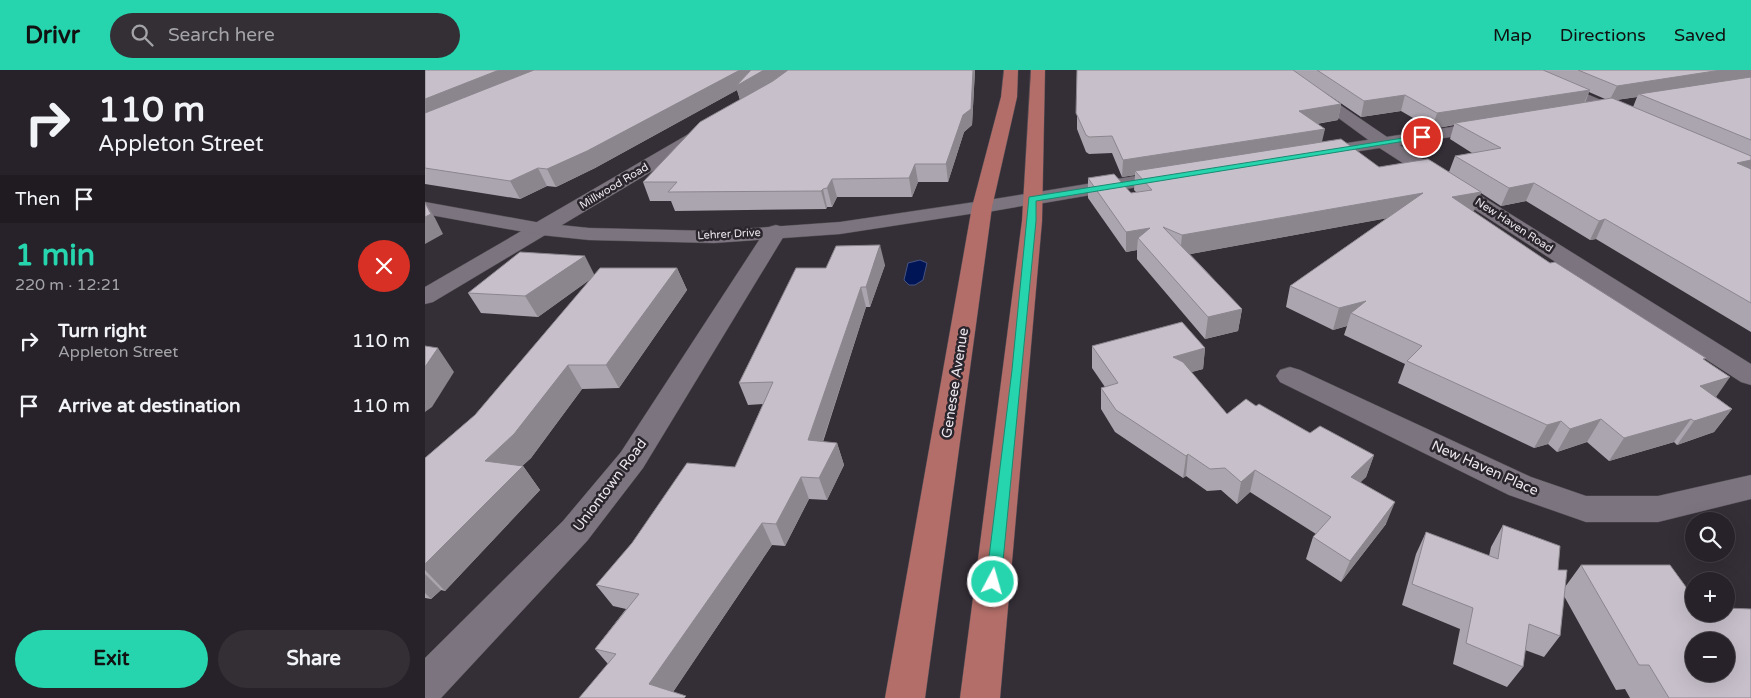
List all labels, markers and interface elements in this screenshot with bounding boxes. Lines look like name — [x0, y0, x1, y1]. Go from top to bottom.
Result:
search box — [110, 13, 460, 58]
text: Drivr — [25, 21, 80, 50]
icon: search — [128, 21, 156, 49]
text: Search here — [168, 24, 275, 46]
text: Map — [1493, 24, 1532, 46]
text: Directions — [1560, 24, 1646, 46]
text: Saved — [1674, 24, 1726, 46]
text: 110 m — [98, 89, 205, 131]
icon: right — [15, 90, 80, 155]
pin — [1401, 116, 1443, 158]
icon: arrive — [1408, 123, 1436, 151]
text: Appleton Street — [98, 131, 264, 157]
street label: Millwood Road — [577, 160, 651, 212]
icon: arrive — [70, 185, 98, 213]
text: Then — [15, 188, 60, 210]
street label: New Haven Road — [1473, 195, 1555, 255]
street label: Lehrer Drive — [697, 226, 761, 242]
text: 1 min — [15, 237, 95, 274]
button: close — [358, 240, 410, 292]
text: 220 m · 12:21 — [15, 275, 121, 295]
text: Turn right — [58, 320, 146, 342]
icon: right — [15, 327, 43, 355]
street label: Genesee Avenue — [938, 327, 972, 439]
text: 110 m — [352, 330, 410, 352]
text: Appleton Street — [58, 342, 178, 362]
icon: arrive — [15, 392, 43, 420]
text: Arrive at destination — [58, 395, 241, 417]
text: 110 m — [352, 395, 410, 417]
street label: Uniontown Road — [570, 435, 650, 535]
street label: New Haven Place — [1429, 437, 1541, 499]
map controls — [1685, 512, 1735, 682]
button: search — [1685, 512, 1735, 562]
position arrow — [966, 555, 1018, 607]
button: + — [1685, 572, 1735, 622]
button: Exit — [15, 630, 208, 688]
button: Share — [218, 630, 410, 688]
button: − — [1685, 632, 1735, 682]

